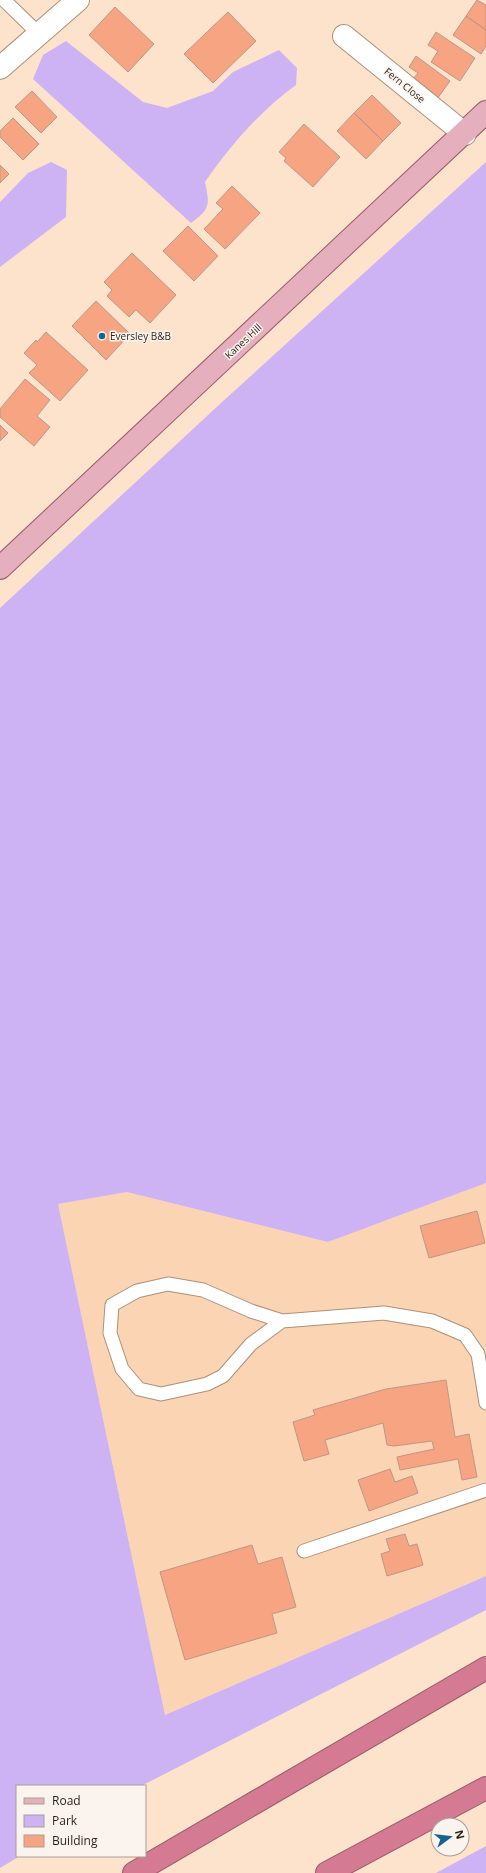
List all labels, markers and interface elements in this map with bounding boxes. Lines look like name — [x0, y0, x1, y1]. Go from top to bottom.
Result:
street label: Fern Close — [382, 64, 429, 106]
street label: Kanes Hill — [221, 320, 265, 362]
place label: Eversley B&B — [110, 329, 171, 343]
marker: Eversley B&B — [97, 331, 107, 341]
legend — [16, 1785, 146, 1857]
text: Road — [52, 1792, 81, 1809]
text: Park — [52, 1812, 78, 1829]
north arrow — [430, 1817, 470, 1857]
text: N — [452, 1828, 469, 1841]
text: Building — [52, 1832, 98, 1849]

